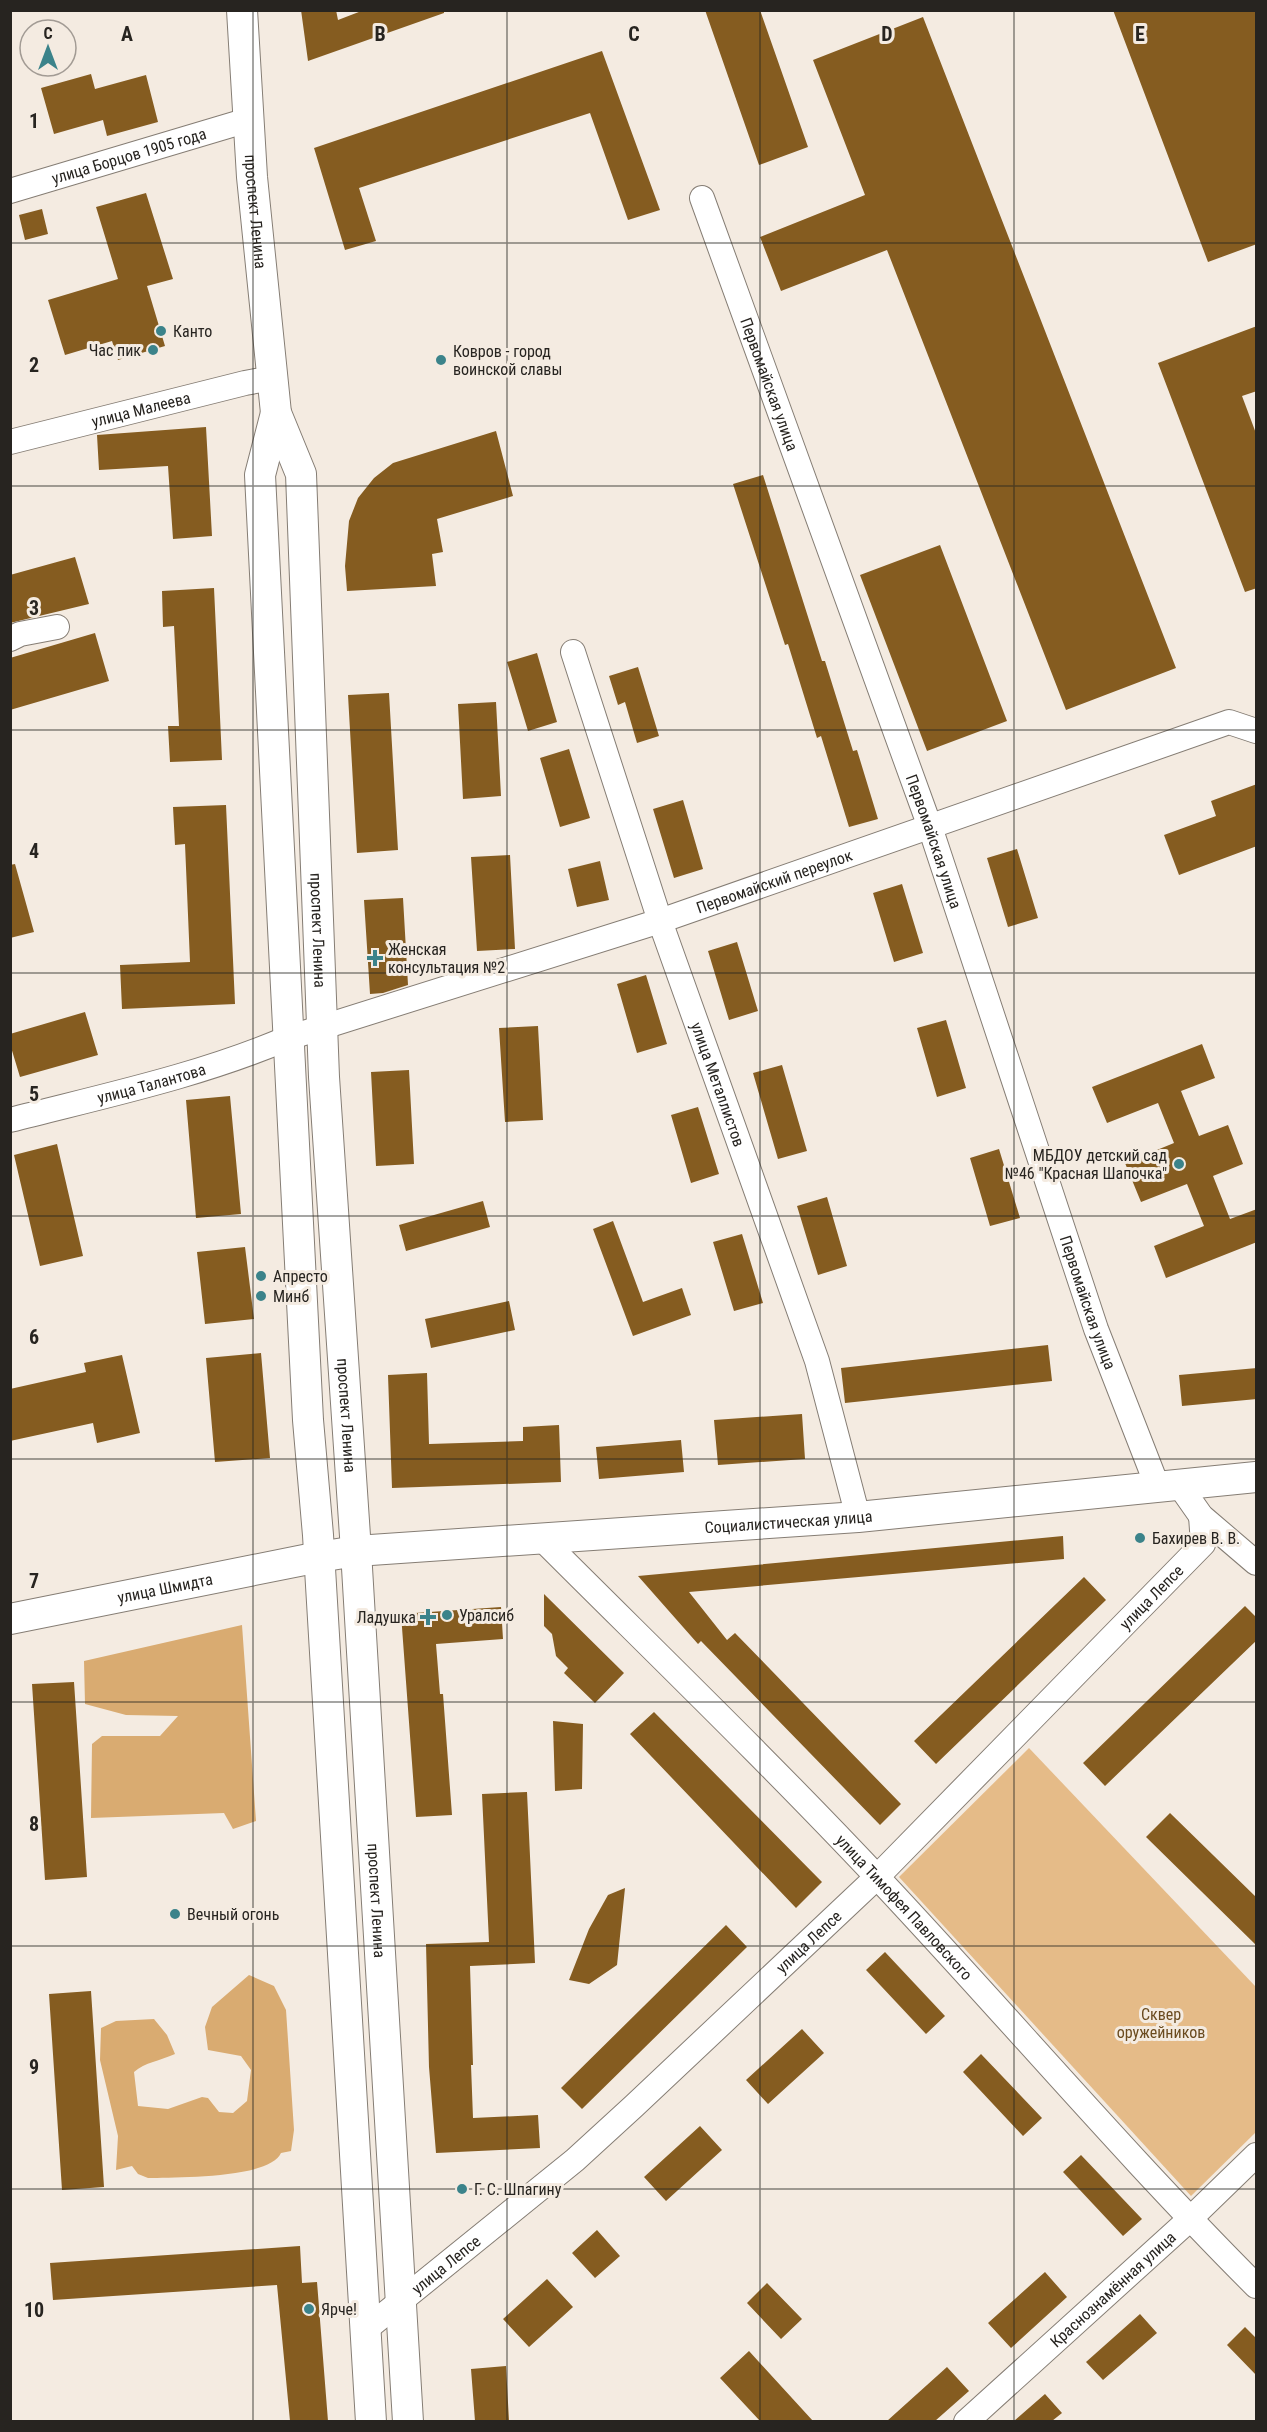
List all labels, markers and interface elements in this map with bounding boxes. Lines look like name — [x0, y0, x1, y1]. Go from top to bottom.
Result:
north arrow — [18, 18, 78, 78]
text: A — [121, 22, 133, 46]
text: B — [374, 22, 386, 46]
text: C — [628, 22, 640, 46]
text: D — [881, 22, 893, 46]
text: E — [1135, 22, 1145, 46]
text: С — [43, 24, 53, 43]
text: 1 — [29, 109, 39, 133]
street label: улица Борцов 1905 года — [49, 124, 208, 188]
street label: проспект Ленина — [241, 154, 271, 270]
street label: Первомайская улица — [737, 315, 802, 453]
place label: Канто — [173, 322, 212, 341]
marker: Канто — [154, 324, 168, 338]
place label: Час пик — [89, 341, 141, 360]
place label: Ковров - город воинской славы — [453, 342, 562, 379]
marker: Час пик — [146, 343, 160, 357]
text: 2 — [29, 353, 39, 377]
marker: Ковров - город воинской славы — [434, 353, 448, 367]
street label: улица Малеева — [90, 388, 192, 431]
text: 3 — [29, 596, 39, 620]
street label: Первомайская улица — [902, 772, 966, 911]
text: 4 — [29, 839, 39, 863]
street label: Первомайский переулок — [694, 845, 855, 917]
street label: проспект Ленина — [307, 873, 330, 988]
place label: Женская консультация №2 — [388, 940, 505, 977]
marker: Женская консультация №2 — [366, 949, 384, 967]
street label: улица Металлистов — [687, 1019, 749, 1149]
street label: улица Талантова — [95, 1059, 208, 1107]
text: 5 — [29, 1082, 39, 1106]
place label: МБДОУ детский сад №46 "Красная Шапочка" — [1005, 1146, 1167, 1183]
marker: МБДОУ детский сад №46 "Красная Шапочка" — [1172, 1157, 1186, 1171]
street label: Первомайская улица — [1056, 1233, 1120, 1372]
place label: Апресто — [273, 1267, 328, 1286]
marker: Апресто — [254, 1269, 268, 1283]
place label: Минб — [273, 1287, 309, 1306]
marker: Минб — [254, 1289, 268, 1303]
text: 6 — [29, 1325, 39, 1349]
street label: проспект Ленина — [333, 1357, 360, 1473]
street label: Социалистическая улица — [704, 1506, 873, 1537]
place label: Бахирев В. В. — [1152, 1529, 1240, 1548]
marker: Бахирев В. В. — [1133, 1531, 1147, 1545]
street label: улица Лепсе — [1115, 1561, 1187, 1633]
text: 7 — [29, 1569, 39, 1593]
street label: улица Шмидта — [116, 1569, 214, 1607]
place label: Уралсиб — [459, 1606, 514, 1625]
place label: Ладушка — [357, 1608, 416, 1627]
marker: Уралсиб — [440, 1608, 454, 1622]
marker: Ладушка — [421, 1610, 435, 1624]
text: 8 — [29, 1812, 39, 1836]
street label: улица Тимофея Павловского — [832, 1830, 977, 1984]
street label: проспект Ленина — [364, 1843, 390, 1958]
place label: Вечный огонь — [187, 1905, 279, 1924]
street label: улица Лепсе — [772, 1906, 845, 1977]
marker: Вечный огонь — [168, 1907, 182, 1921]
park label: Сквер оружейников — [1117, 2005, 1205, 2042]
text: 9 — [29, 2055, 39, 2079]
place label: Г. С. Шпагину — [474, 2180, 562, 2199]
marker: Г. С. Шпагину — [455, 2182, 469, 2196]
street label: Краснознамённая улица — [1046, 2227, 1179, 2351]
street label: улица Лепсе — [408, 2231, 484, 2298]
text: 10 — [24, 2298, 44, 2322]
place label: Ярче! — [321, 2300, 357, 2319]
marker: Ярче! — [302, 2302, 316, 2316]

